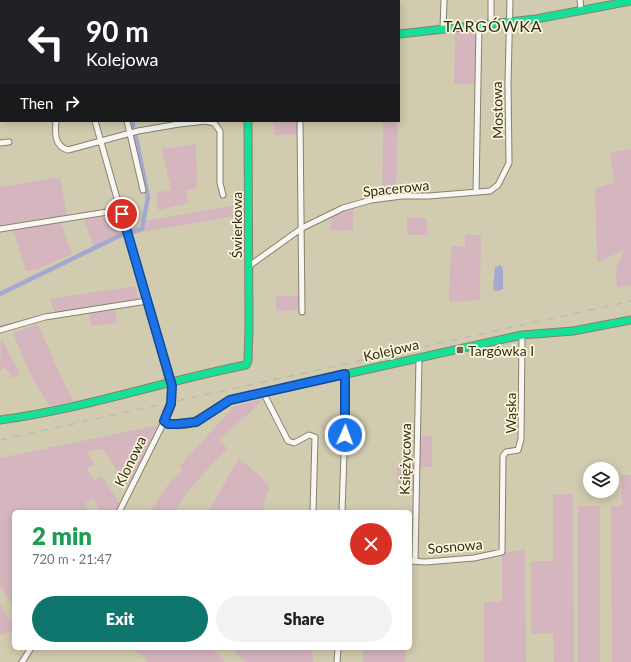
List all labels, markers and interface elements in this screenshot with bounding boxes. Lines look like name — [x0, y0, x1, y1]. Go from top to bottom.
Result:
text: 90 m — [86, 14, 149, 48]
icon: left — [20, 16, 72, 68]
district label: TARGÓWKA — [443, 16, 543, 35]
text: Kolejowa — [86, 48, 159, 70]
street label: Mostowa — [488, 81, 506, 139]
icon: right — [61, 92, 83, 114]
text: Then — [20, 94, 53, 112]
street label: Spacerowa — [362, 176, 430, 200]
street label: Świerkowa — [228, 192, 245, 258]
pin — [105, 197, 139, 231]
icon: arrive — [111, 203, 133, 225]
street label: Kolejowa — [362, 335, 420, 365]
place label: Targówka I — [468, 342, 534, 359]
marker: Targówka I — [455, 345, 465, 355]
street label: Wąska — [502, 393, 519, 433]
position arrow — [324, 414, 366, 456]
street label: Księżycowa — [396, 423, 414, 495]
street label: Klonowa — [111, 433, 149, 489]
map controls — [583, 462, 619, 498]
button: layers — [583, 462, 619, 498]
text: 2 min — [32, 521, 92, 550]
button: close — [350, 523, 392, 565]
street label: Sosnowa — [427, 535, 483, 557]
text: 720 m · 21:47 — [32, 551, 112, 567]
button: Exit — [32, 596, 208, 642]
button: Share — [216, 596, 392, 642]

